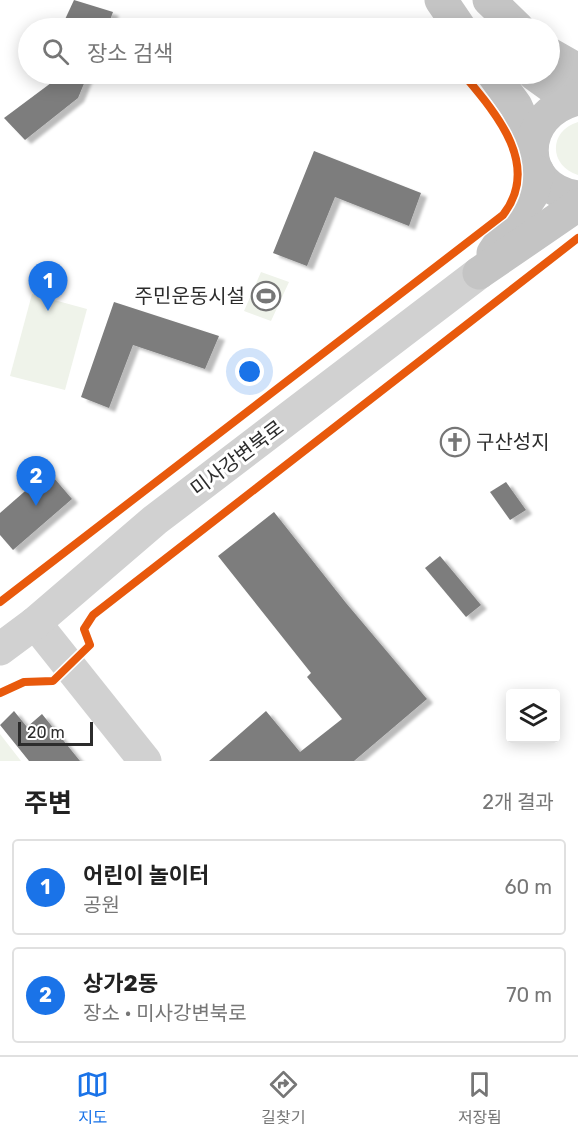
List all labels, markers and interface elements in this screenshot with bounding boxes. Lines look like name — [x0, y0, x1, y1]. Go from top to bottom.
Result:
search box — [18, 18, 560, 84]
icon: search — [39, 35, 72, 68]
text: 장소 검색 — [87, 40, 173, 67]
pin: 1 — [28, 262, 68, 311]
sports icon: 주민운동시설 — [250, 280, 282, 312]
place label: 주민운동시설 — [135, 284, 245, 308]
your location — [235, 357, 264, 386]
street label: 미사강변북로 — [186, 415, 288, 501]
church icon: 구산성지 — [439, 426, 471, 458]
place label: 구산성지 — [476, 430, 550, 454]
pin: 2 — [16, 456, 56, 506]
map controls — [506, 689, 560, 743]
button: layers — [506, 689, 560, 743]
scale bar — [18, 719, 93, 746]
text: 20 m — [27, 723, 65, 742]
text: 주변 — [24, 788, 72, 819]
text: 2개 결과 — [482, 790, 554, 814]
text: 어린이 놀이터 — [83, 862, 209, 889]
text: 1 — [41, 875, 50, 899]
text: 60 m — [505, 875, 552, 899]
text: 공원 — [83, 893, 120, 917]
text: 상가2동 — [83, 970, 158, 997]
text: 2 — [39, 983, 52, 1007]
text: 70 m — [506, 983, 552, 1007]
text: 장소 · 미사강변북로 — [83, 1001, 247, 1025]
tab: 지도 — [76, 1068, 109, 1128]
tab: 길찾기 — [261, 1068, 306, 1128]
tab: 저장됨 — [458, 1068, 502, 1128]

